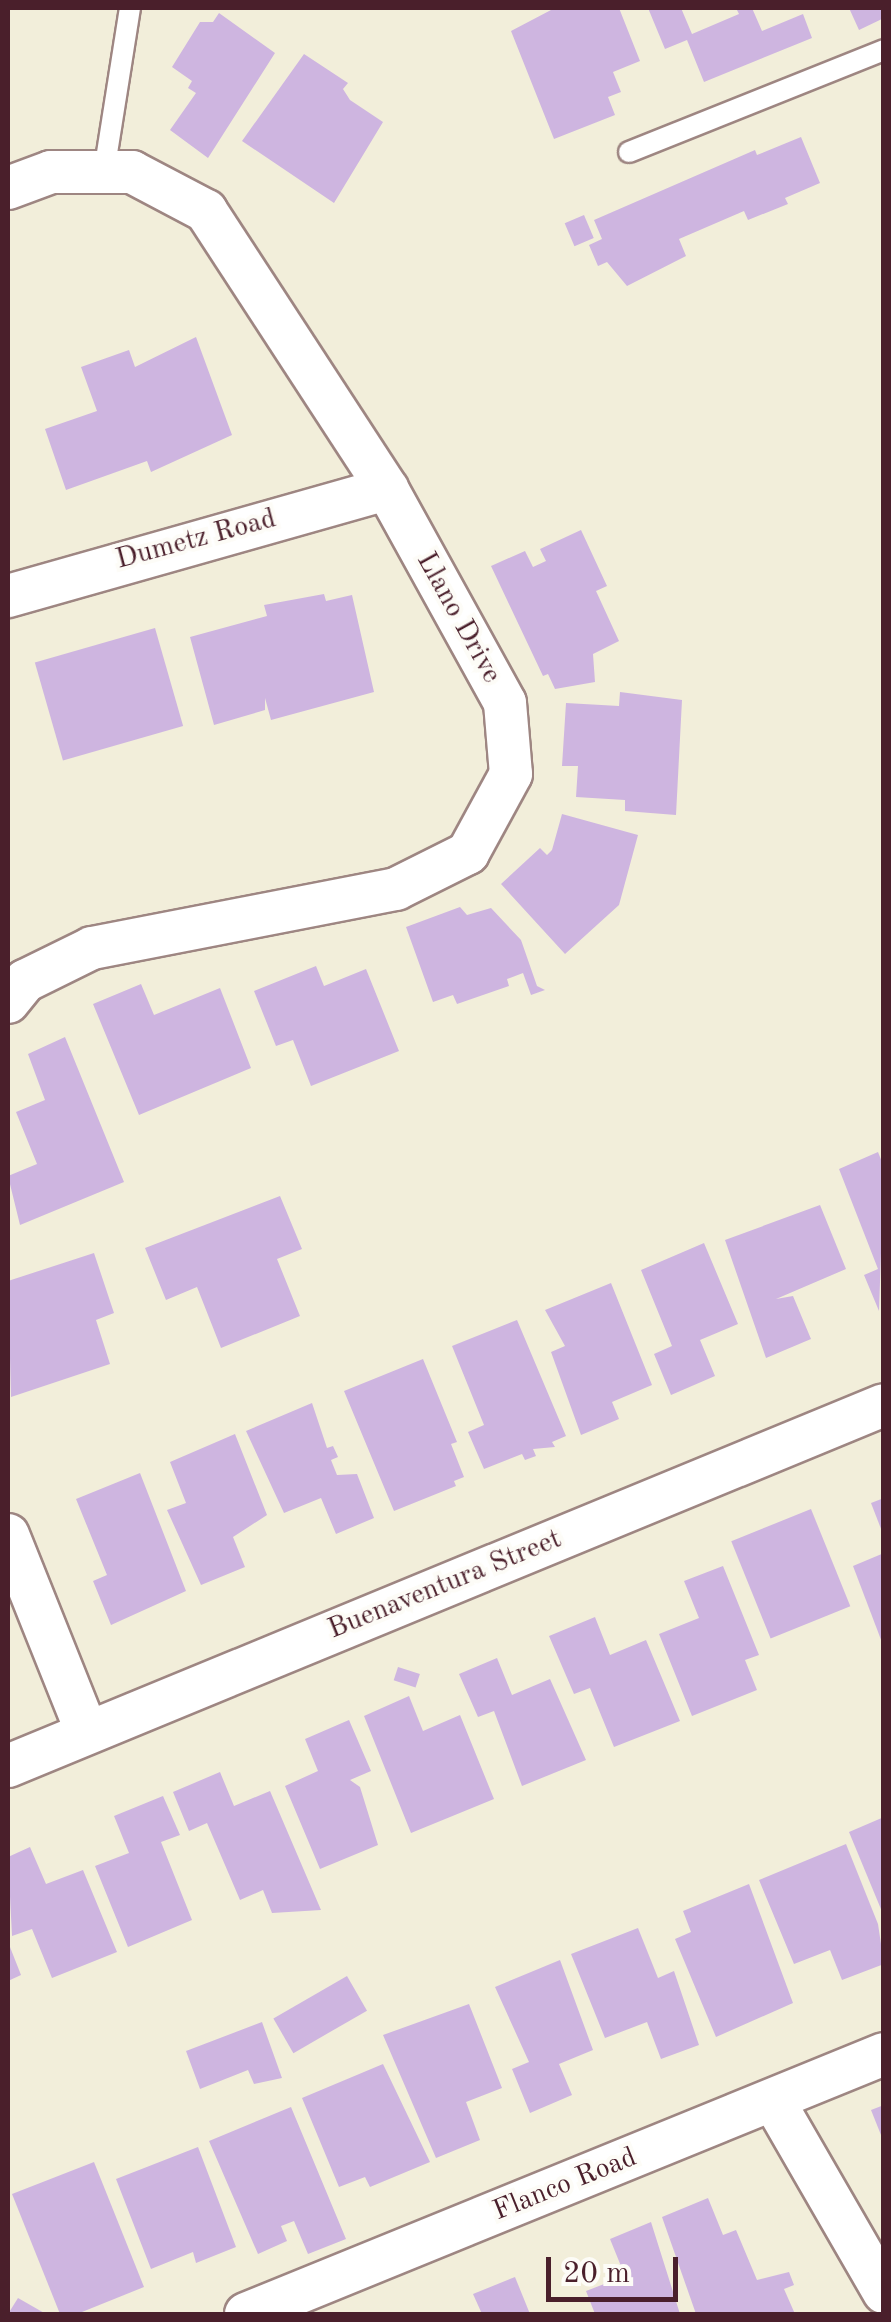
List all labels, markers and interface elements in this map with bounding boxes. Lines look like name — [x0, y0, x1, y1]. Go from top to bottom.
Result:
street label: Dumetz Road — [112, 503, 280, 577]
street label: Llano Drive — [408, 547, 508, 689]
street label: Buenaventura Street — [323, 1523, 567, 1647]
street label: Flanco Road — [488, 2141, 642, 2229]
scale bar — [551, 2237, 684, 2299]
text: 20 m — [563, 2259, 630, 2289]

